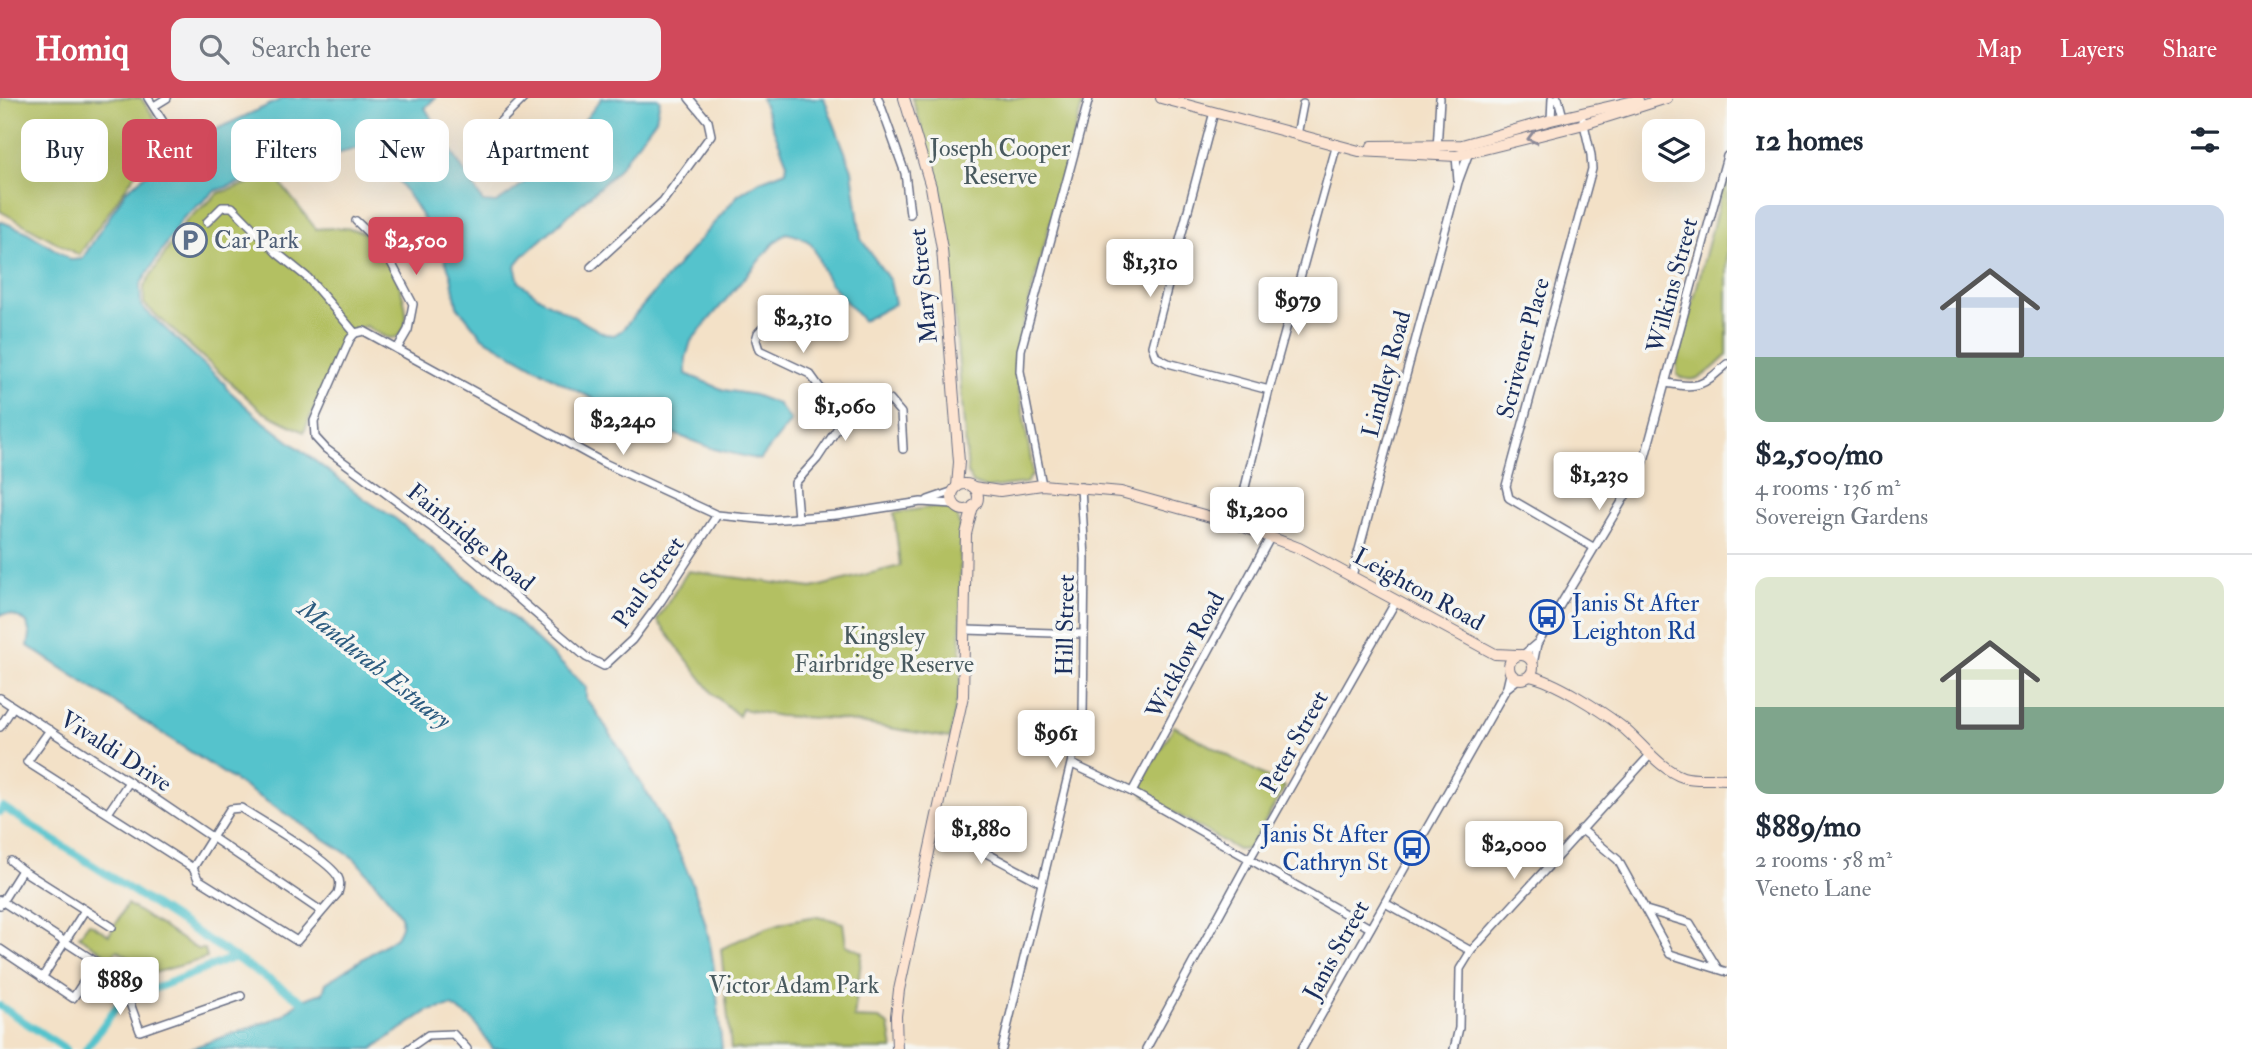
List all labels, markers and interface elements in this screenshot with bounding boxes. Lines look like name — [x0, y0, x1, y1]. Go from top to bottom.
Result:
search box — [171, 18, 661, 81]
text: Homiq — [35, 29, 129, 70]
icon: search — [195, 30, 233, 68]
text: Search here — [251, 33, 371, 65]
text: Map — [1977, 34, 2022, 65]
text: Layers — [2060, 34, 2124, 65]
text: Share — [2162, 34, 2217, 65]
chip: Buy — [21, 119, 108, 182]
chip: Rent — [122, 119, 217, 182]
chip: Filters — [231, 119, 341, 182]
chip: New — [355, 119, 449, 182]
chip: Apartment — [463, 119, 613, 182]
map controls — [1642, 119, 1705, 182]
button: layers — [1642, 119, 1705, 182]
icon: filters — [2186, 121, 2224, 159]
text: 12 homes — [1755, 122, 1863, 159]
one-way arrow — [1526, 130, 1538, 144]
park label: Joseph Cooper Reserve — [929, 133, 1070, 192]
street label: Wilkins Street — [1639, 214, 1705, 357]
pin: $2,500 — [359, 218, 473, 277]
parking icon: Car Park — [171, 221, 209, 259]
place label: Car Park — [214, 225, 300, 256]
text: $2,500 — [384, 225, 448, 254]
street label: Mary Street — [902, 227, 945, 345]
pin: $1,310 — [1093, 240, 1207, 299]
text: $1,310 — [1122, 247, 1178, 276]
icon: home — [1927, 250, 2053, 376]
street label: Scrivener Place — [1490, 274, 1557, 422]
pin: $979 — [1257, 278, 1339, 337]
text: $979 — [1274, 285, 1322, 314]
pin: $2,310 — [746, 296, 860, 355]
text: $2,310 — [774, 303, 832, 332]
street label: Lindley Road — [1355, 307, 1418, 441]
pin: $1,060 — [788, 384, 902, 443]
text: $1,060 — [814, 391, 876, 420]
pin: $2,240 — [566, 398, 680, 457]
text: $2,240 — [590, 405, 656, 434]
text: $2,500/mo — [1755, 436, 1883, 473]
pin: $1,230 — [1542, 452, 1656, 512]
text: $1,230 — [1570, 460, 1628, 489]
text: 4 rooms · 136 m² — [1755, 473, 1901, 502]
street label: Fairbridge Road — [401, 476, 541, 598]
pin: $1,200 — [1200, 488, 1314, 547]
text: $1,200 — [1226, 495, 1288, 524]
text: Sovereign Gardens — [1755, 502, 1928, 531]
street label: Paul Street — [606, 530, 691, 634]
street label: Leighton Road — [1348, 541, 1490, 638]
street label: Hill Street — [1049, 574, 1082, 676]
street label: Wicklow Road — [1139, 586, 1232, 725]
place label: Janis St After Leighton Rd — [1571, 588, 1699, 647]
water label: Mandurah Estuary — [290, 592, 458, 736]
bus stop icon: Janis St After Leighton Rd — [1528, 598, 1566, 636]
park label: Kingsley Fairbridge Reserve — [794, 621, 974, 680]
icon: home — [1927, 622, 2053, 748]
street label: Peter Street — [1253, 685, 1336, 799]
street label: Vivaldi Drive — [54, 704, 178, 799]
pin: $961 — [1015, 710, 1097, 770]
text: $961 — [1034, 718, 1078, 747]
pin: $1,880 — [924, 806, 1038, 866]
text: $889/mo — [1755, 808, 1861, 845]
text: $1,880 — [951, 814, 1011, 843]
place label: Janis St After Cathryn St — [1260, 819, 1388, 878]
pin: $2,000 — [1457, 822, 1571, 881]
bus stop icon: Janis St After Cathryn St — [1393, 829, 1431, 867]
text: $2,000 — [1481, 829, 1547, 858]
text: 2 rooms · 58 m² — [1755, 845, 1892, 874]
text: Veneto Lane — [1755, 874, 1871, 903]
street label: Janis Street — [1296, 895, 1377, 1006]
pin: $889 — [79, 958, 161, 1017]
text: $889 — [97, 965, 143, 994]
park label: Victor Adam Park — [709, 970, 880, 1001]

